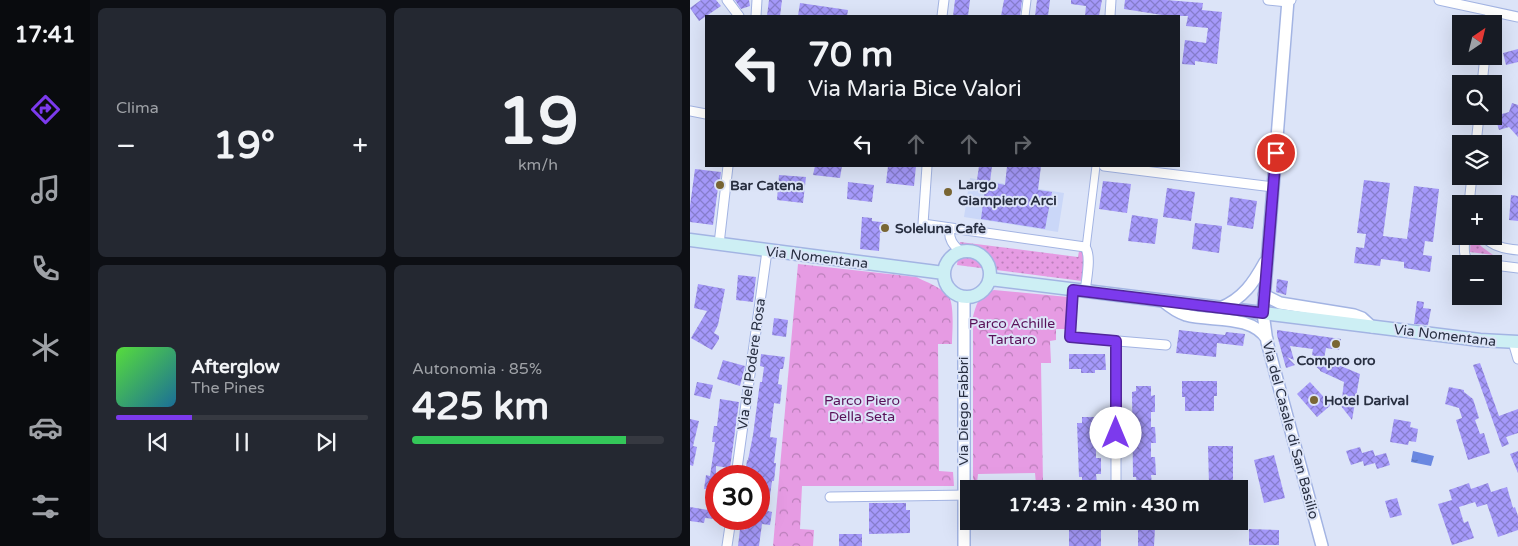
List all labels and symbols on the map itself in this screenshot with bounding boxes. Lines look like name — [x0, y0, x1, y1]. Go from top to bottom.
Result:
north arrow — [1452, 15, 1502, 65]
pin — [1255, 132, 1297, 174]
place label: Largo Giampiero Arci — [958, 176, 1057, 209]
place label: Bar Catena — [730, 177, 804, 194]
marker: Bar Catena — [714, 179, 726, 191]
marker: Largo Giampiero Arci — [942, 186, 954, 198]
place label: Soleluna Cafè — [895, 220, 986, 237]
marker: Soleluna Cafè — [879, 222, 891, 234]
street label: Via Nomentana — [765, 243, 869, 272]
street label: Via del Podere Rosa — [734, 297, 769, 431]
park label: Parco Achille Tartaro — [969, 315, 1055, 348]
street label: Via Nomentana — [1393, 321, 1497, 350]
marker: Compro oro — [1330, 338, 1342, 350]
street label: Via del Casale di San Basilio — [1259, 339, 1322, 521]
place label: Compro oro — [1296, 352, 1376, 369]
street label: Via Diego Fabbri — [955, 356, 972, 466]
park label: Parco Piero Della Seta — [824, 392, 900, 425]
place label: Hotel Darival — [1324, 392, 1409, 409]
marker: Hotel Darival — [1308, 394, 1320, 406]
position arrow — [1089, 406, 1141, 458]
speed limit sign: 30 — [705, 465, 770, 530]

